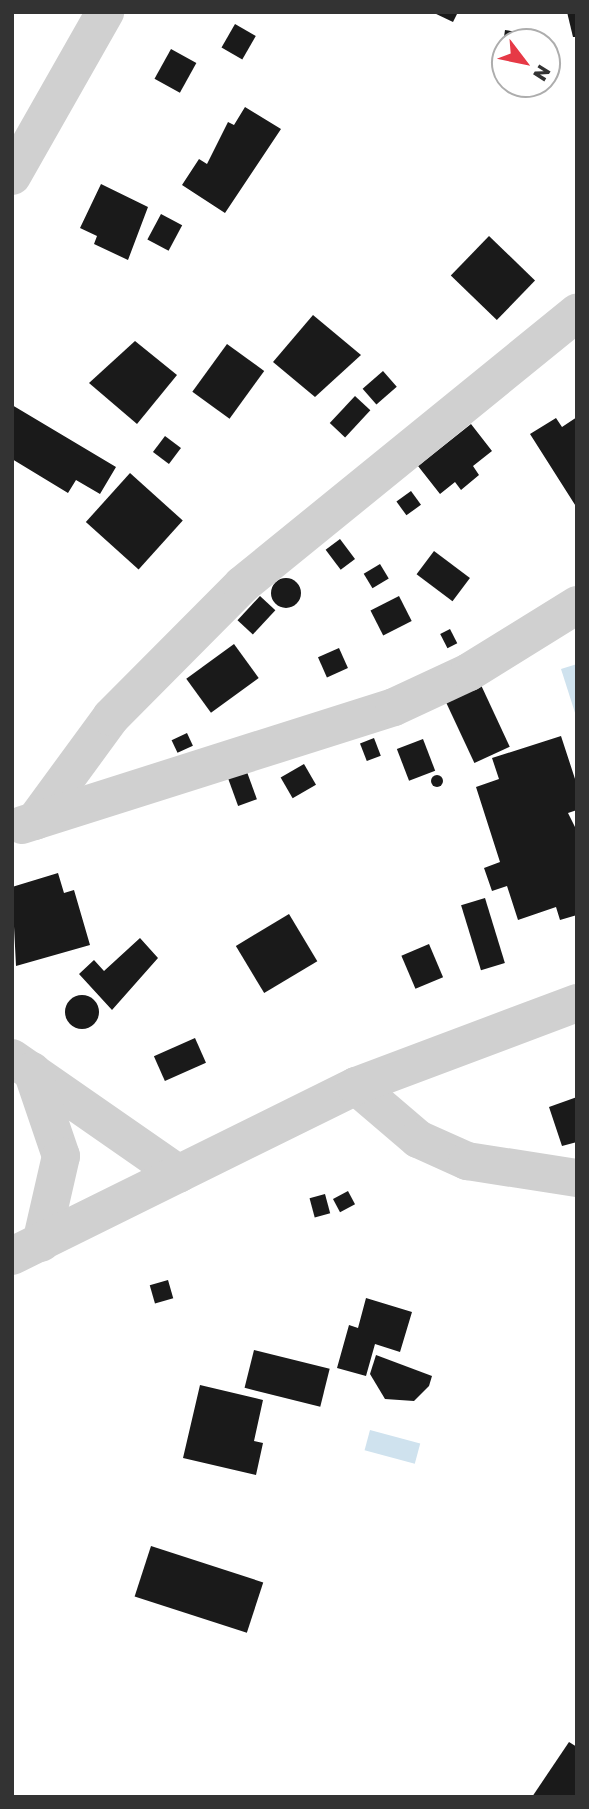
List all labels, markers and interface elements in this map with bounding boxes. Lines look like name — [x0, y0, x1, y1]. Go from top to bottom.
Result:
north arrow — [491, 28, 561, 98]
text: N — [529, 61, 556, 86]

